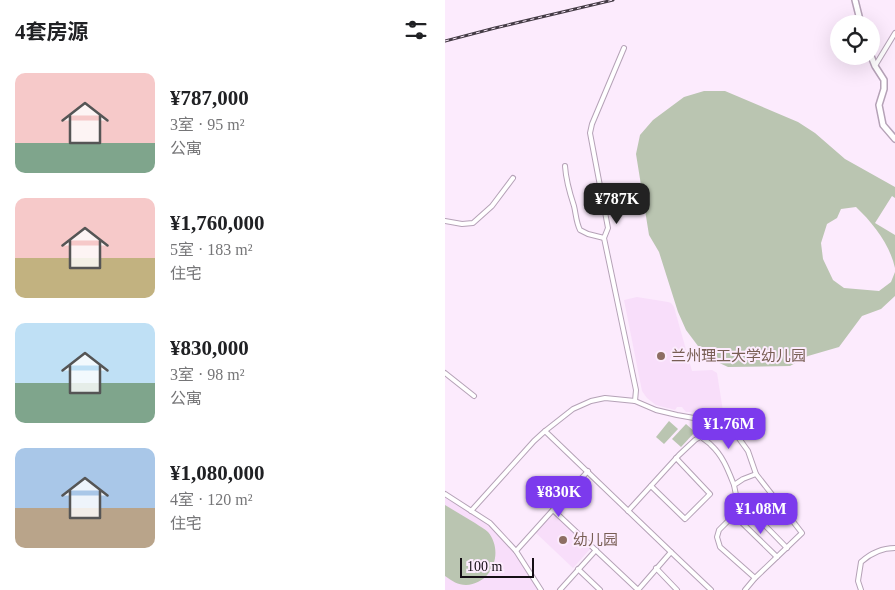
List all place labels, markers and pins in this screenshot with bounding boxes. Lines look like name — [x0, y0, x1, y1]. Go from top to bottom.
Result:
pin: ¥787K — [582, 182, 652, 225]
place label: 兰州理工大学幼儿园 — [671, 347, 806, 364]
marker: 兰州理工大学幼儿园 — [655, 350, 667, 362]
pin: ¥1.76M — [688, 408, 770, 450]
pin: ¥830K — [524, 476, 594, 518]
pin: ¥1.08M — [720, 492, 802, 535]
place label: 幼儿园 — [573, 532, 618, 548]
marker: 幼儿园 — [557, 534, 569, 546]

